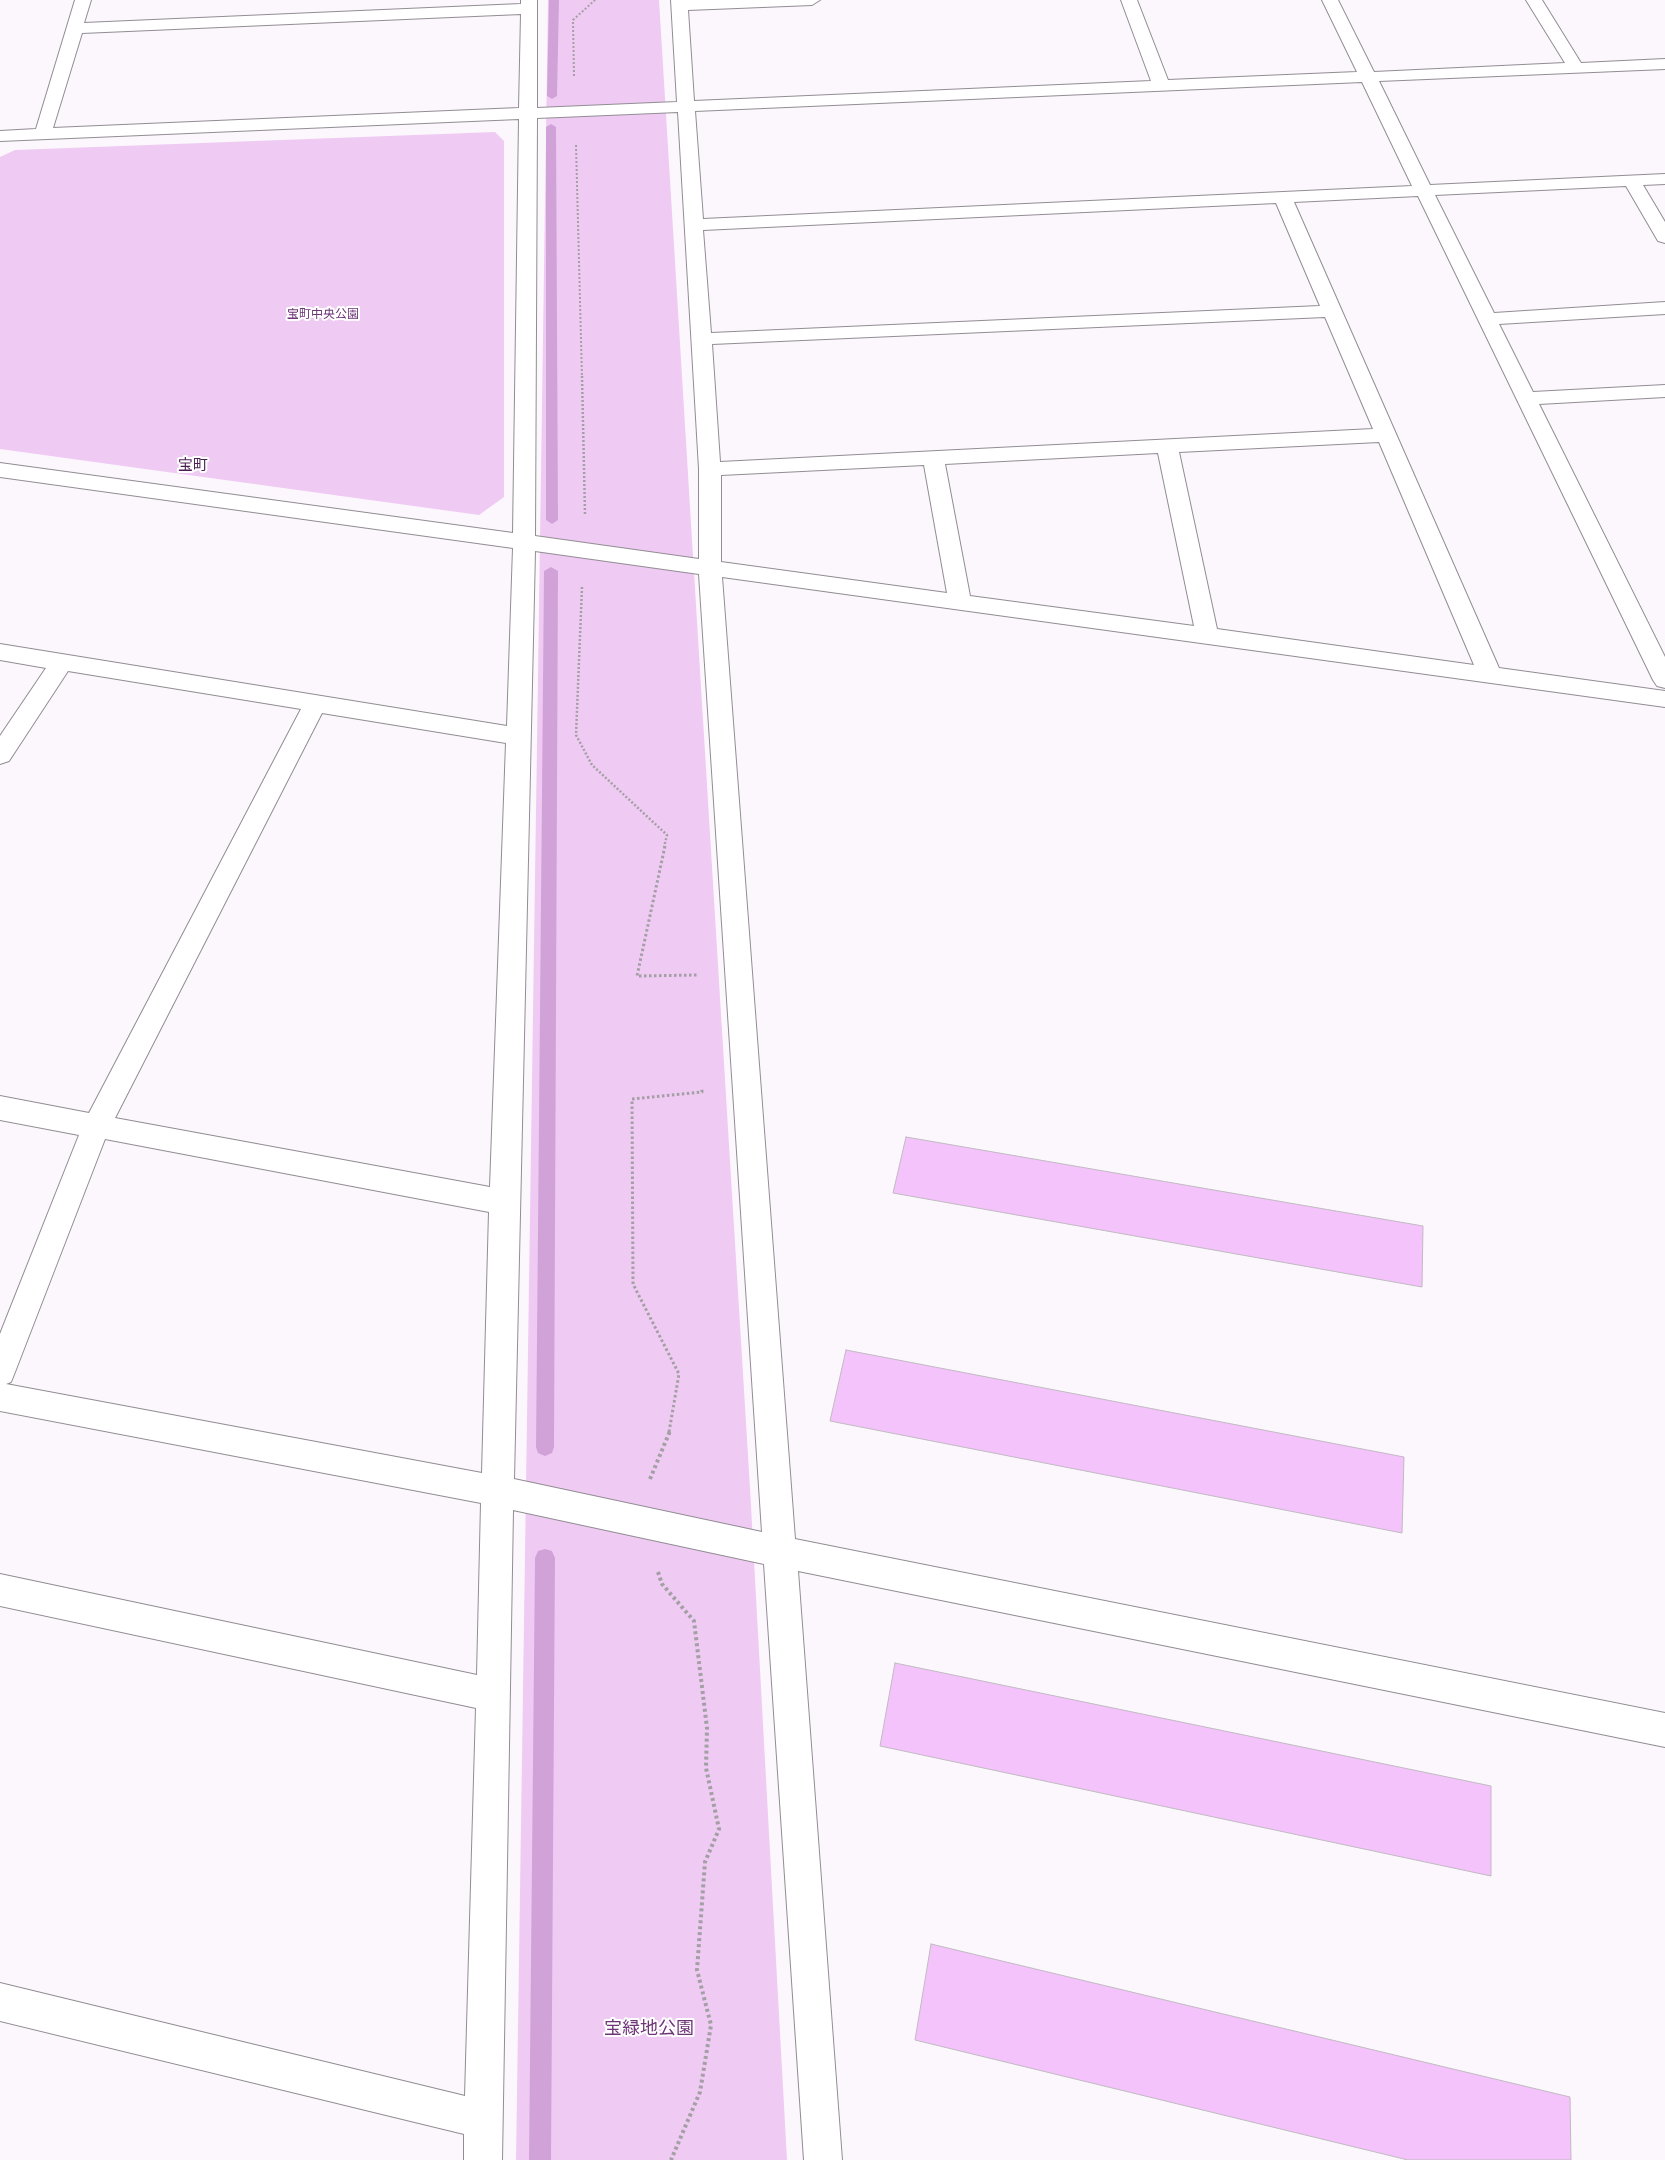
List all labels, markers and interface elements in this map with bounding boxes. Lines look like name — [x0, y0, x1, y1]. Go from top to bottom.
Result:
park label: 宝町中央公園 — [287, 308, 359, 322]
district label: 宝町 — [178, 457, 208, 475]
park label: 宝緑地公園 — [604, 2018, 694, 2040]

